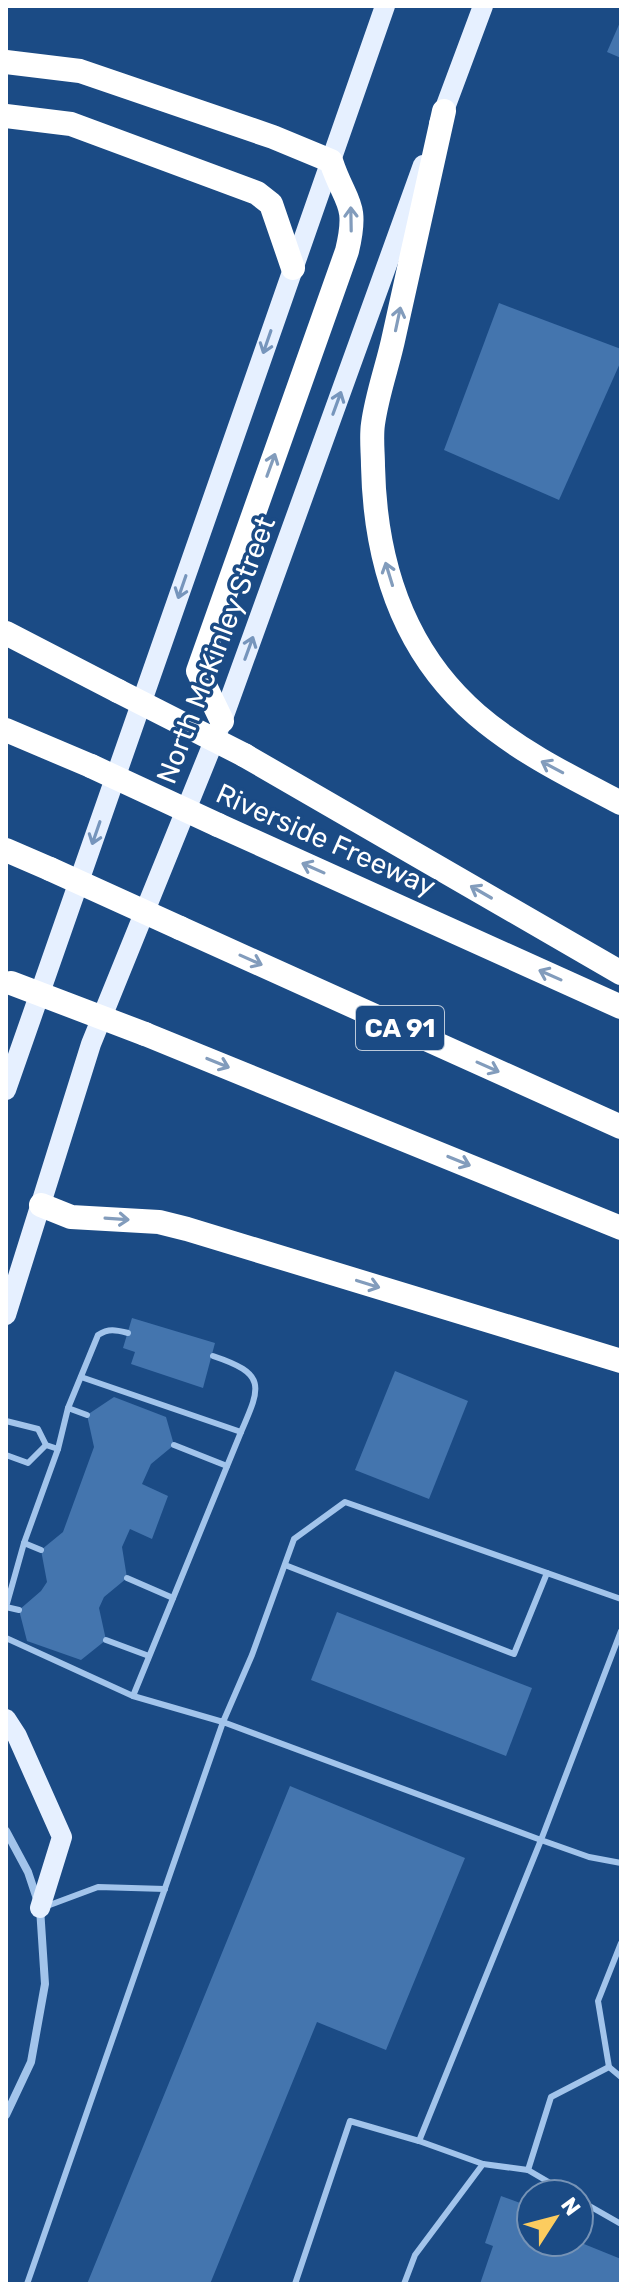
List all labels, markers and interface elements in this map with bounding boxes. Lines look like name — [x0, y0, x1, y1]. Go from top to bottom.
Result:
one-way arrow — [343, 206, 359, 232]
one-way arrow — [391, 307, 406, 332]
one-way arrow — [259, 329, 274, 354]
one-way arrow — [331, 391, 345, 416]
one-way arrow — [264, 453, 279, 478]
street label: North McKinley Street — [150, 512, 282, 788]
one-way arrow — [381, 562, 396, 588]
one-way arrow — [173, 575, 188, 600]
one-way arrow — [243, 636, 257, 661]
one-way arrow — [541, 758, 564, 774]
street label: Riverside Freeway — [211, 777, 441, 903]
one-way arrow — [87, 820, 102, 845]
one-way arrow — [301, 859, 326, 874]
one-way arrow — [470, 884, 493, 900]
one-way arrow — [238, 954, 262, 969]
one-way arrow — [538, 966, 563, 981]
road number: CA 91 — [356, 1006, 444, 1050]
one-way arrow — [205, 1057, 230, 1072]
one-way arrow — [475, 1060, 499, 1075]
one-way arrow — [446, 1155, 471, 1169]
one-way arrow — [103, 1212, 130, 1227]
one-way arrow — [354, 1277, 380, 1292]
north arrow — [515, 2178, 595, 2258]
text: N — [555, 2192, 586, 2221]

